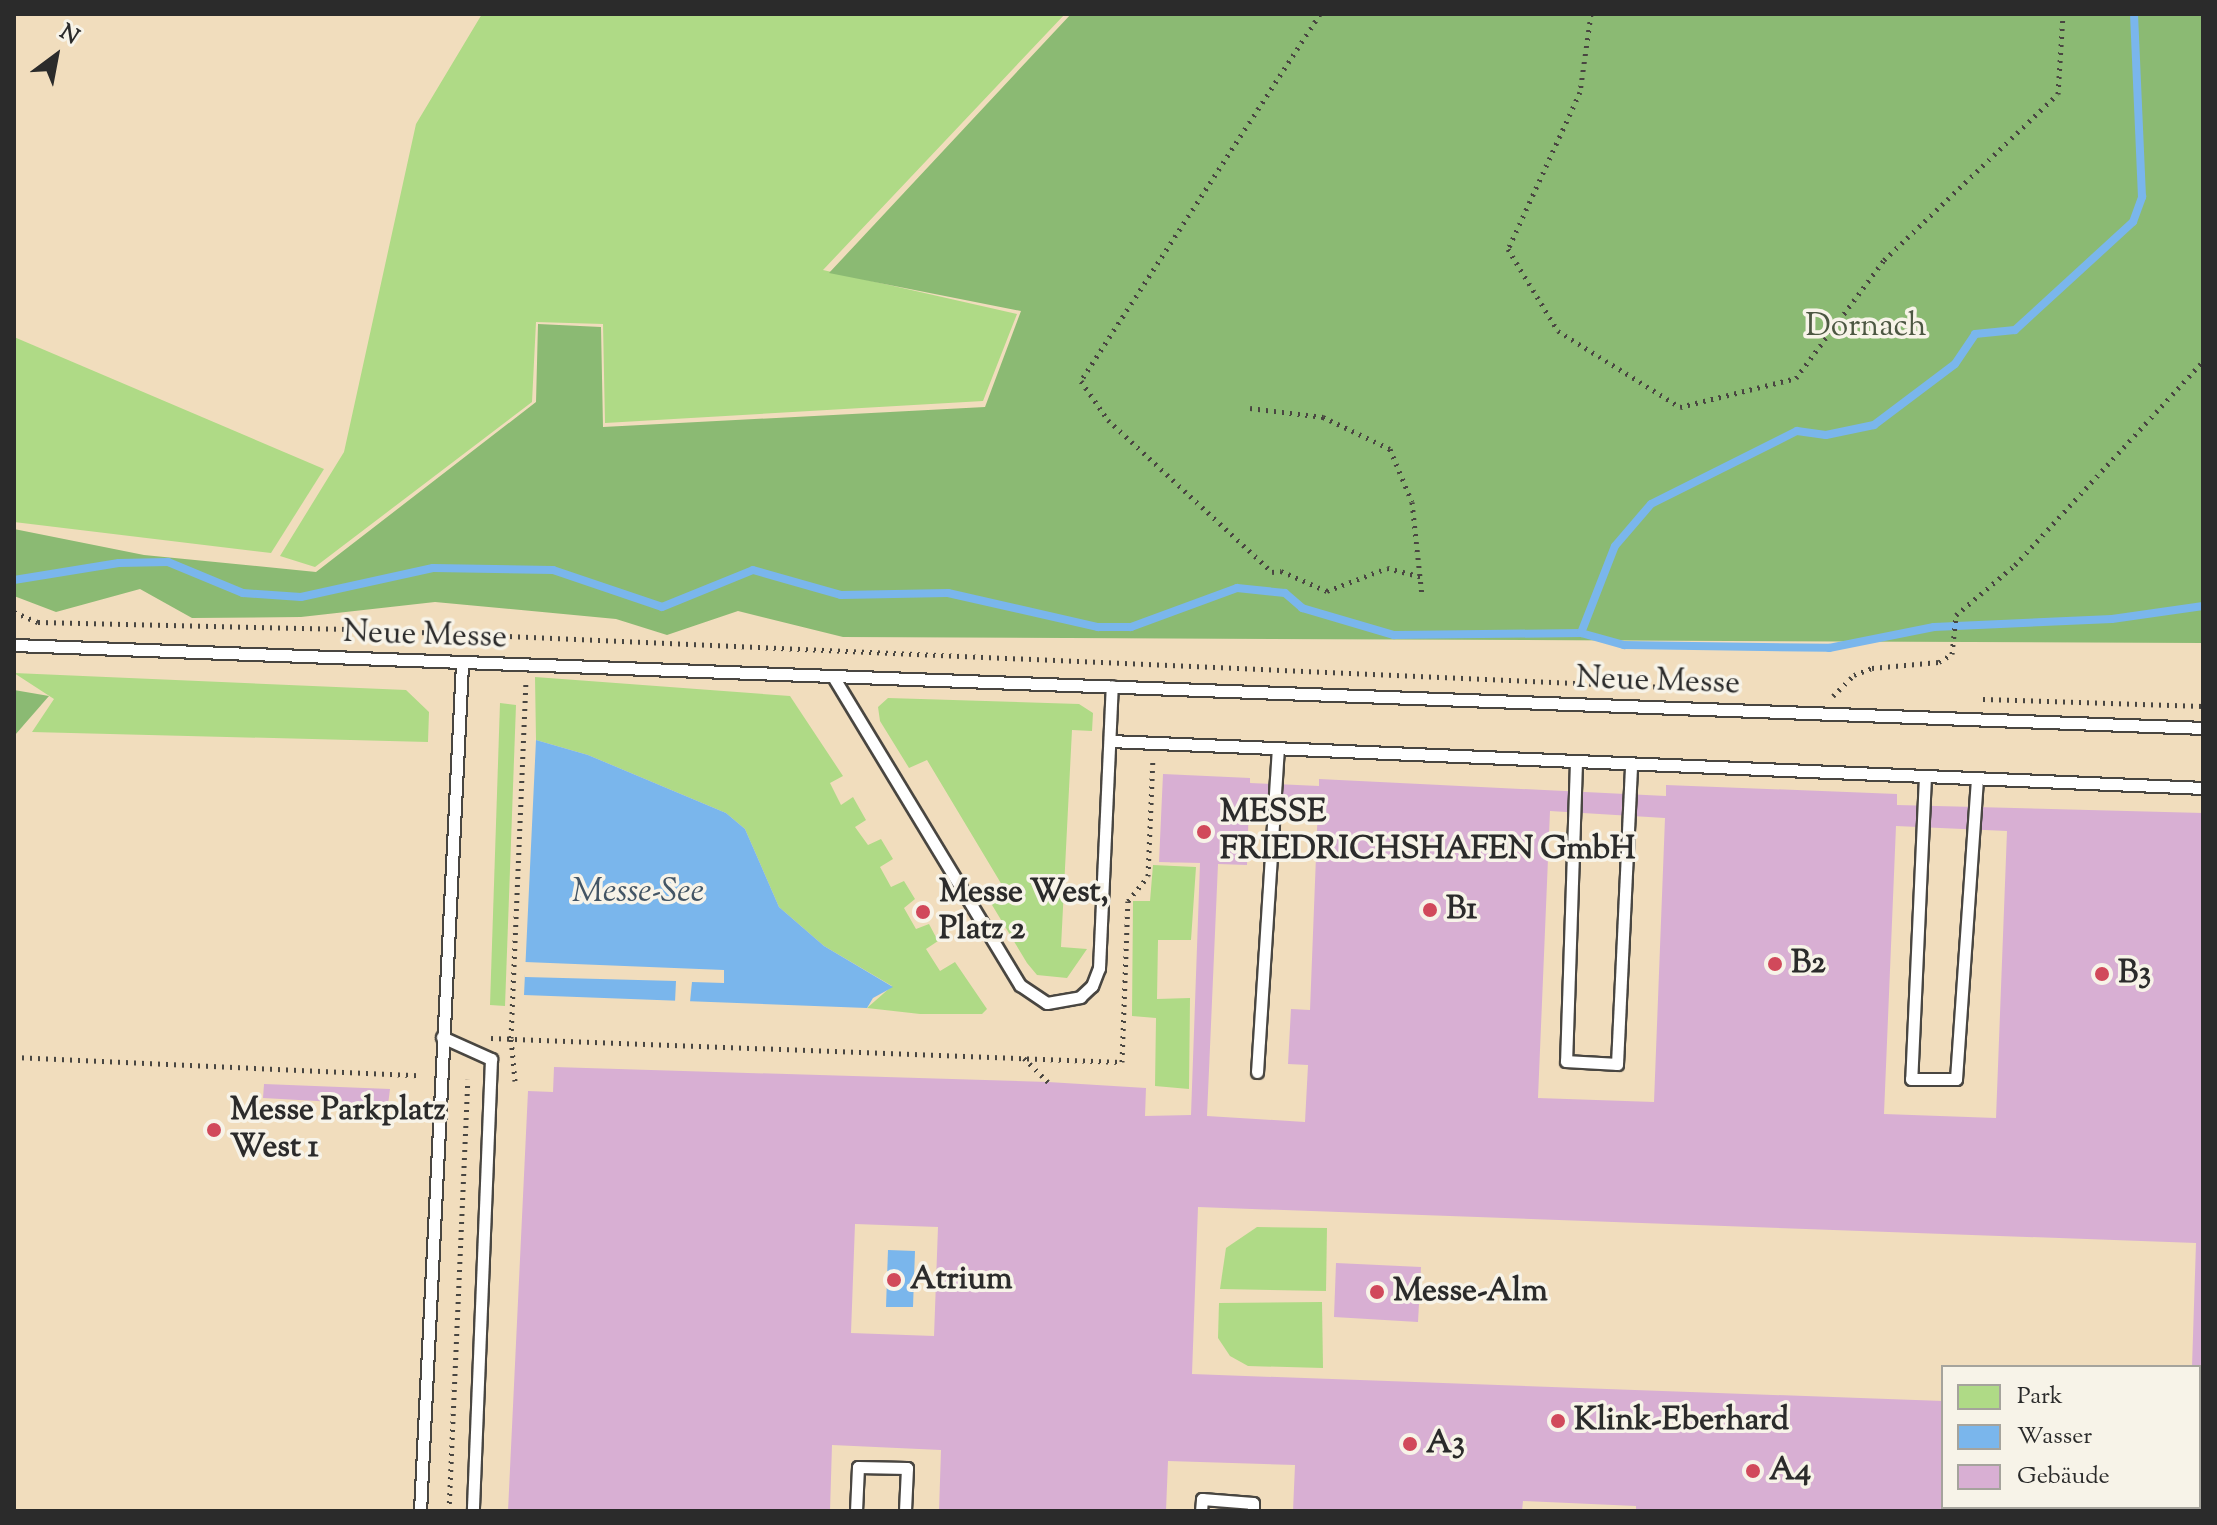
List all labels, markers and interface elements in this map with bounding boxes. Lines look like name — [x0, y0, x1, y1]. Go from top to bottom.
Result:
north arrow — [16, 16, 96, 96]
text: N — [53, 17, 85, 54]
park label: Dornach — [1805, 308, 1927, 346]
street label: Neue Messe — [342, 614, 508, 658]
street label: Neue Messe — [1575, 660, 1741, 704]
place label: MESSE FRIEDRICHSHAFEN GmbH — [1220, 795, 1635, 870]
marker: MESSE FRIEDRICHSHAFEN GmbH — [1195, 823, 1213, 841]
water label: Messe-See — [572, 873, 704, 913]
place label: Messe West, Platz 2 — [939, 875, 1109, 950]
place label: B1 — [1446, 891, 1477, 929]
marker: B1 — [1421, 901, 1439, 919]
marker: Messe West, Platz 2 — [914, 903, 932, 921]
place label: B2 — [1791, 945, 1826, 983]
marker: B2 — [1766, 955, 1784, 973]
place label: B3 — [2118, 955, 2151, 993]
marker: B3 — [2093, 965, 2111, 983]
place label: Messe Parkplatz West 1 — [230, 1093, 446, 1168]
marker: Messe Parkplatz West 1 — [205, 1121, 223, 1139]
place label: Atrium — [910, 1261, 1012, 1299]
marker: Atrium — [885, 1271, 903, 1289]
place label: Messe-Alm — [1393, 1273, 1548, 1311]
marker: Messe-Alm — [1368, 1283, 1386, 1301]
legend — [1941, 1365, 2201, 1509]
text: Park — [2017, 1380, 2063, 1414]
place label: Klink-Eberhard — [1574, 1402, 1789, 1440]
marker: Klink-Eberhard — [1549, 1412, 1567, 1430]
text: Wasser — [2017, 1420, 2092, 1454]
place label: A3 — [1426, 1425, 1465, 1463]
marker: A3 — [1401, 1435, 1419, 1453]
place label: A4 — [1769, 1452, 1811, 1490]
text: Gebäude — [2017, 1460, 2110, 1494]
marker: A4 — [1744, 1462, 1762, 1480]

